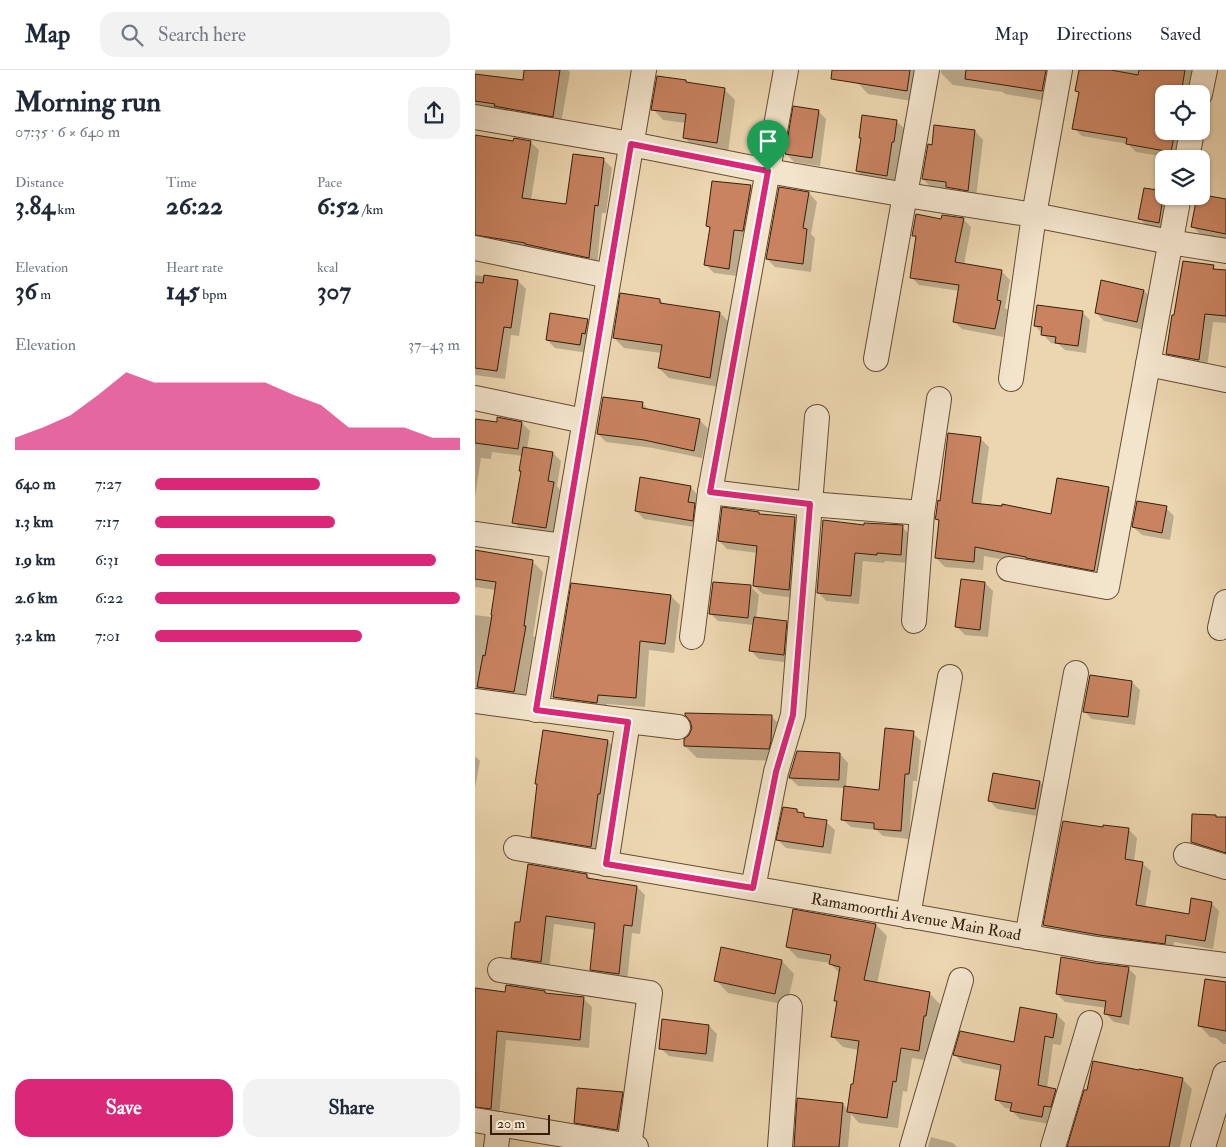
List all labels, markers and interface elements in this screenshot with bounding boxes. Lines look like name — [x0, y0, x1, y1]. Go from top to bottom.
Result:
search box — [100, 12, 450, 57]
text: Map — [25, 19, 70, 50]
icon: search — [118, 21, 146, 49]
text: Search here — [158, 23, 246, 47]
text: Map — [995, 23, 1028, 46]
text: Directions — [1056, 23, 1132, 46]
text: Saved — [1160, 23, 1201, 46]
text: Morning run — [15, 85, 161, 120]
map controls — [1155, 85, 1210, 205]
button: locate — [1155, 85, 1210, 140]
button: share — [408, 87, 460, 139]
pin — [747, 120, 789, 171]
text: 07:35 · 6 × 640 m — [15, 122, 120, 142]
icon: arrive — [754, 127, 782, 155]
button: layers — [1155, 150, 1210, 205]
text: Distance — [15, 174, 64, 191]
text: Time — [166, 174, 197, 191]
text: Pace — [317, 174, 342, 191]
text: 3.84 — [15, 191, 55, 222]
text: 26:22 — [166, 191, 223, 222]
text: 6:52 — [317, 191, 359, 222]
text: km — [55, 201, 75, 218]
text: /km — [359, 201, 383, 218]
text: Elevation — [15, 259, 68, 276]
text: Heart rate — [166, 259, 223, 276]
text: kcal — [317, 259, 338, 276]
text: 36 — [15, 276, 37, 307]
text: 145 — [166, 276, 199, 307]
text: 307 — [317, 276, 351, 307]
text: m — [37, 286, 51, 303]
text: bpm — [199, 286, 227, 303]
text: Elevation — [15, 335, 76, 355]
text: 37–43 m — [408, 335, 460, 355]
text: 640 m — [15, 474, 56, 494]
text: 7:27 — [95, 474, 122, 494]
text: 1.3 km — [15, 512, 53, 532]
text: 7:17 — [95, 512, 119, 532]
text: 1.9 km — [15, 550, 55, 570]
text: 6:31 — [95, 550, 119, 570]
text: 2.6 km — [15, 588, 58, 608]
text: 6:22 — [95, 588, 123, 608]
text: 3.2 km — [15, 626, 56, 646]
text: 7:01 — [95, 626, 120, 646]
street label: Ramamoorthi Avenue Main Road — [809, 889, 1023, 945]
button: Save — [15, 1079, 233, 1137]
button: Share — [243, 1079, 460, 1137]
scale bar — [490, 1112, 550, 1135]
text: 20 m — [497, 1115, 525, 1132]

